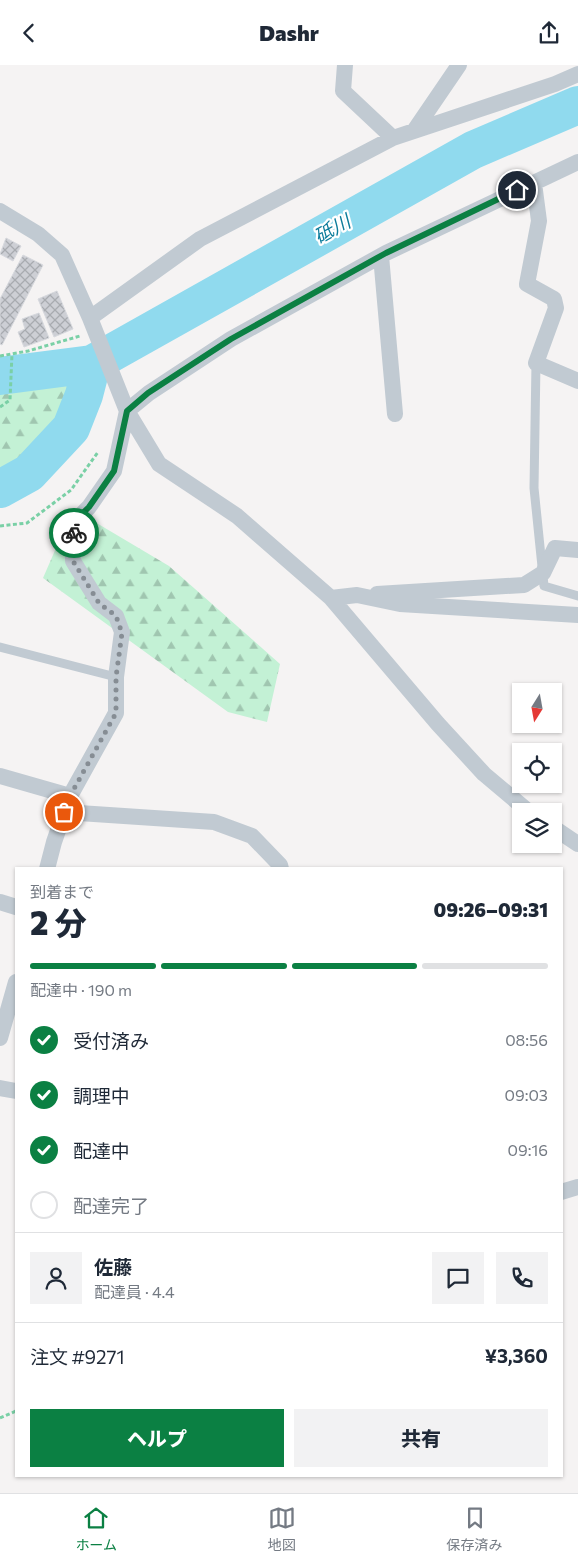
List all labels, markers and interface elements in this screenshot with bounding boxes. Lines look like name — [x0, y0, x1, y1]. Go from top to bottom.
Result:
icon: back — [15, 19, 43, 47]
text: Dashr — [259, 19, 319, 46]
icon: share — [535, 19, 563, 47]
pin — [496, 169, 538, 211]
icon: home — [503, 176, 531, 204]
water label: 砥川 — [310, 208, 356, 248]
courier — [49, 508, 99, 558]
icon: bike — [60, 519, 88, 547]
north arrow — [512, 683, 562, 733]
map controls — [512, 683, 562, 853]
button: locate — [512, 743, 562, 793]
pin — [43, 791, 85, 833]
icon: bag — [50, 798, 78, 826]
button: layers — [512, 803, 562, 853]
text: 到着まで — [30, 882, 94, 901]
text: 09:26–09:31 — [434, 898, 548, 921]
text: 2 分 — [30, 902, 87, 942]
text: 配達中 · 190 m — [30, 980, 132, 999]
icon: check — [30, 1026, 58, 1054]
text: 受付済み — [73, 1029, 149, 1052]
text: 08:56 — [505, 1030, 548, 1049]
icon: check — [30, 1081, 58, 1109]
text: 調理中 — [73, 1084, 130, 1107]
text: 09:03 — [505, 1085, 548, 1104]
icon: check — [30, 1136, 58, 1164]
text: 配達中 — [73, 1139, 130, 1162]
text: 09:16 — [508, 1140, 548, 1159]
text: 配達完了 — [73, 1194, 149, 1217]
button: person — [30, 1252, 82, 1304]
button: chat — [432, 1252, 484, 1304]
button: phone — [496, 1252, 548, 1304]
text: 佐藤 — [94, 1255, 132, 1278]
text: 配達員 · 4.4 — [94, 1282, 175, 1301]
text: ¥3,360 — [485, 1344, 548, 1367]
text: 注文 #9271 — [30, 1345, 125, 1368]
button: ヘルプ — [30, 1409, 284, 1467]
button: 共有 — [294, 1409, 548, 1467]
tab: ホーム — [75, 1504, 117, 1554]
tab: 地図 — [268, 1504, 296, 1554]
tab: 保存済み — [447, 1504, 503, 1554]

